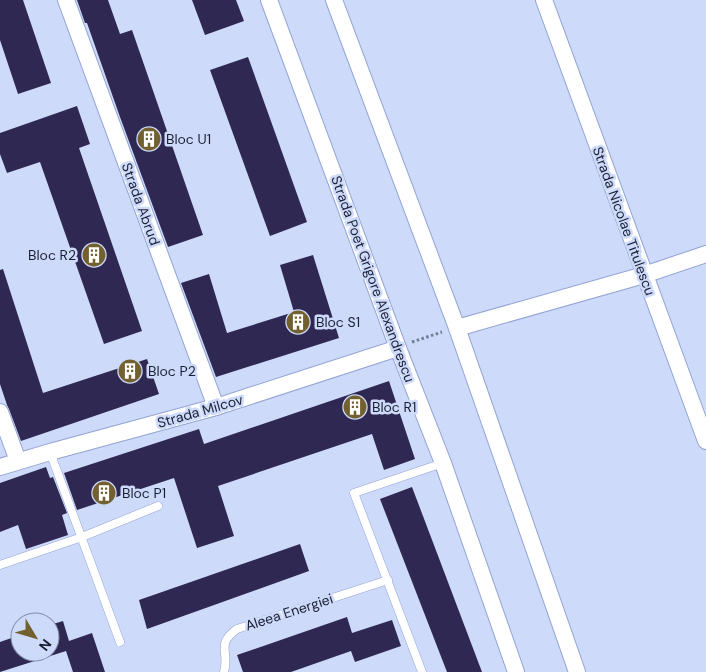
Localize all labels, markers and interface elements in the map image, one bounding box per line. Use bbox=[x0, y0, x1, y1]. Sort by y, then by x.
building icon: Bloc U1 bbox=[136, 126, 162, 152]
place label: Bloc U1 bbox=[166, 130, 211, 148]
street label: Strada Nicolae Titulescu bbox=[589, 144, 659, 298]
street label: Strada Abrud bbox=[118, 160, 164, 248]
street label: Strada Poet Grigore Alexandrescu bbox=[327, 173, 419, 385]
building icon: Bloc R2 bbox=[81, 242, 107, 268]
place label: Bloc R2 bbox=[28, 246, 76, 264]
building icon: Bloc S1 bbox=[285, 309, 311, 335]
place label: Bloc S1 bbox=[316, 313, 360, 331]
building icon: Bloc P2 bbox=[117, 358, 143, 384]
place label: Bloc P2 bbox=[148, 362, 196, 380]
street label: Strada Milcov bbox=[155, 390, 245, 432]
building icon: Bloc R1 bbox=[342, 394, 368, 420]
place label: Bloc R1 bbox=[372, 398, 416, 416]
building icon: Bloc P1 bbox=[91, 480, 117, 506]
place label: Bloc P1 bbox=[122, 484, 166, 502]
street label: Aleea Energiei bbox=[243, 589, 335, 635]
north arrow bbox=[10, 612, 60, 662]
text: N bbox=[35, 635, 55, 655]

